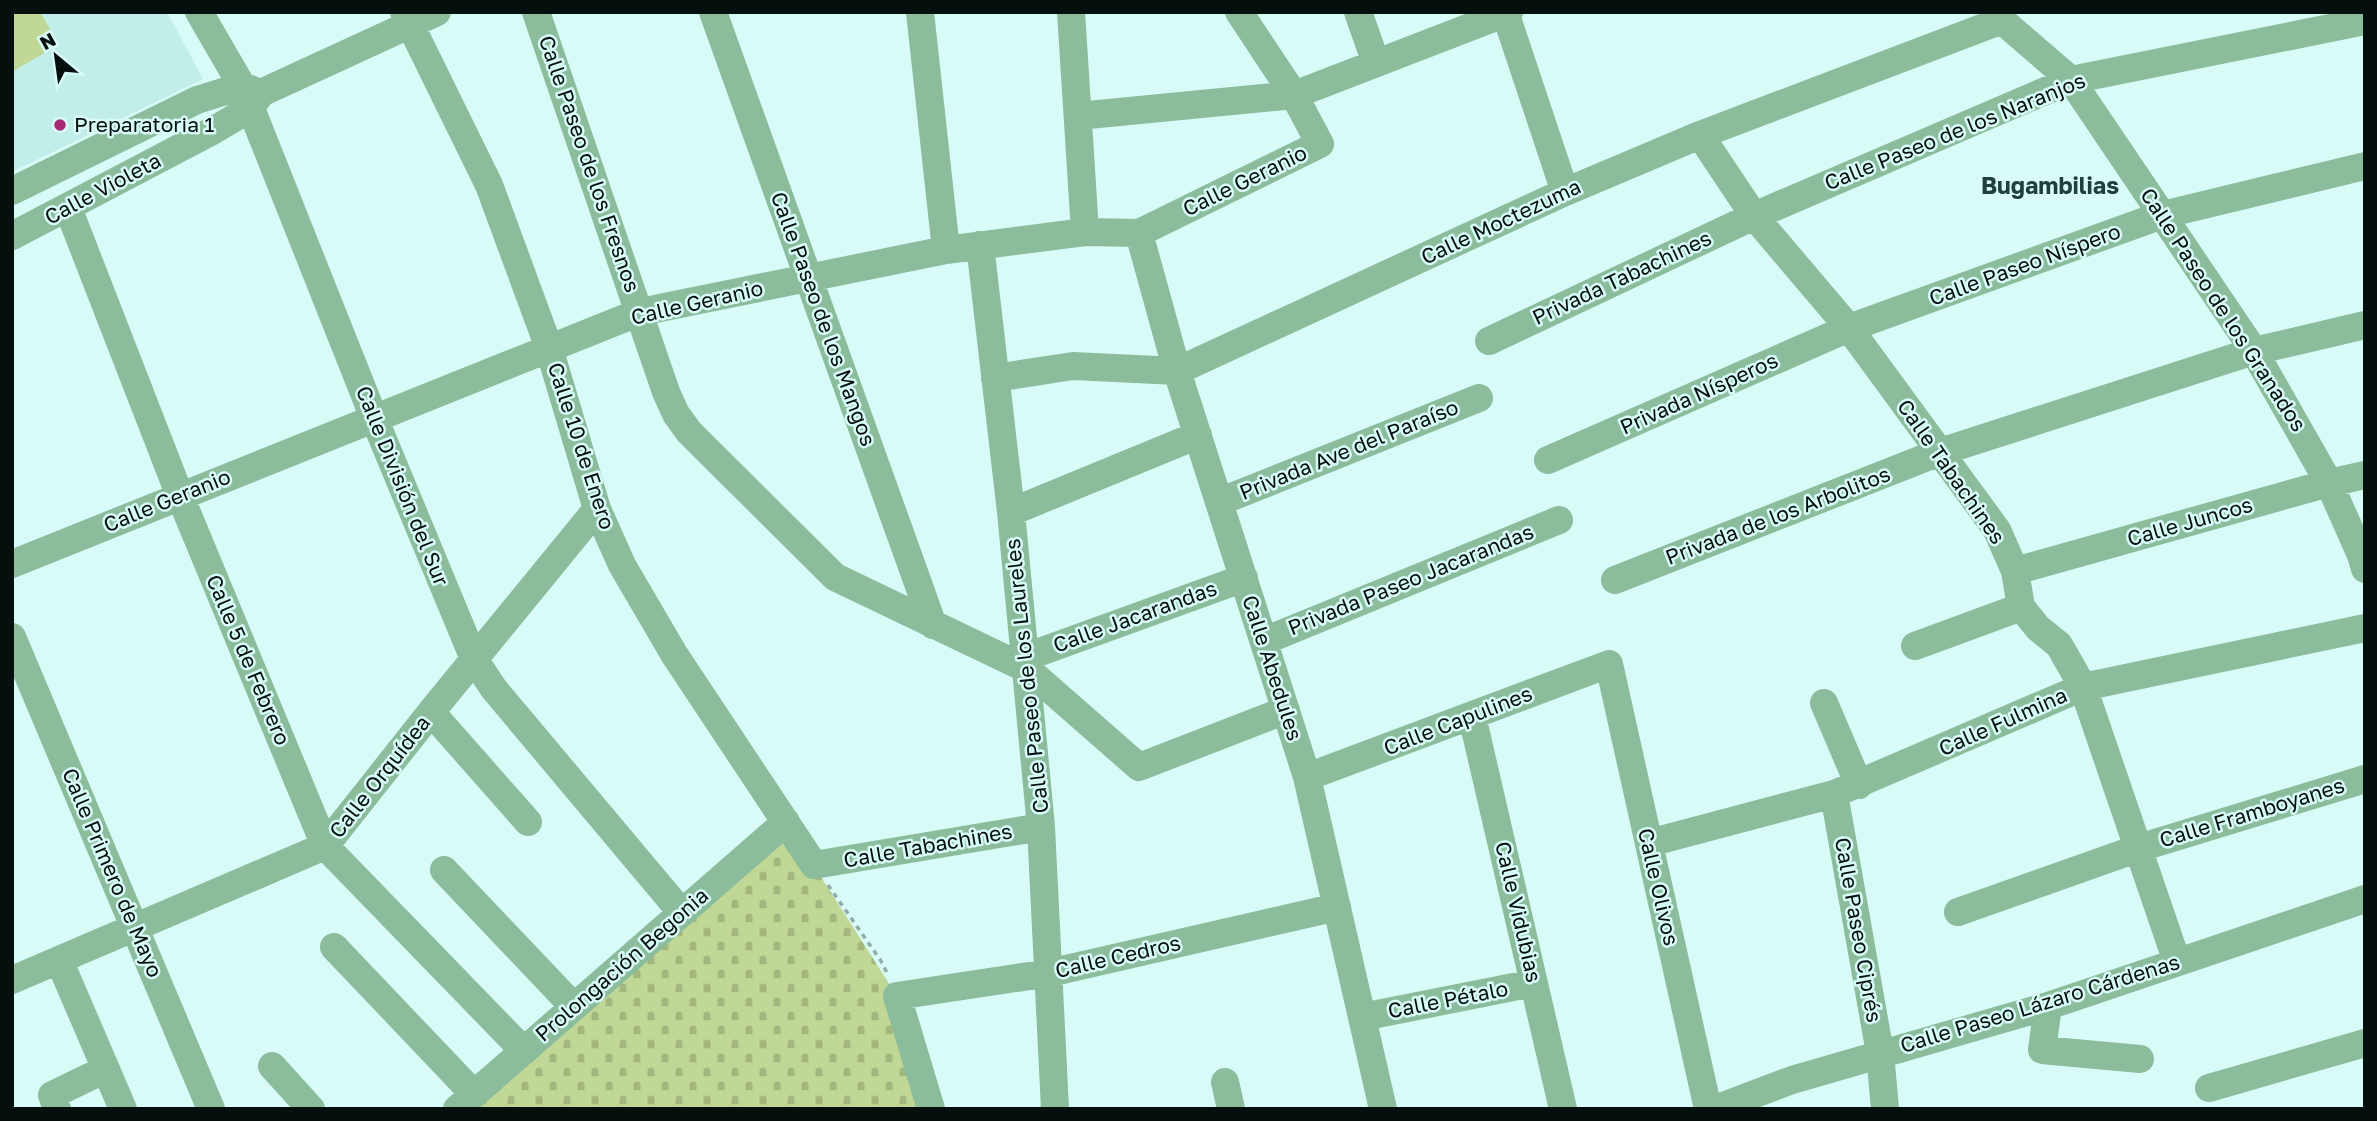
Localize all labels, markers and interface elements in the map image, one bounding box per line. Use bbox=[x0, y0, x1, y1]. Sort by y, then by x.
north arrow bbox=[21, 21, 91, 91]
text: N bbox=[36, 27, 59, 54]
street label: Calle Paseo de los Fresnos bbox=[534, 32, 646, 295]
street label: Calle Paseo de los Naranjos bbox=[1820, 67, 2089, 195]
place label: Preparatoria 1 bbox=[74, 111, 214, 137]
marker: Preparatoria 1 bbox=[52, 117, 68, 133]
street label: Calle Geranio bbox=[1178, 139, 1311, 221]
street label: Calle Violeta bbox=[40, 147, 165, 230]
district label: Bugambilias bbox=[1981, 171, 2119, 199]
street label: Calle Moctezuma bbox=[1417, 173, 1585, 270]
street label: Calle Paseo de los Granados bbox=[2135, 183, 2312, 436]
street label: Calle Paseo de los Mangos bbox=[766, 188, 882, 449]
street label: Calle Paseo Níspero bbox=[1925, 217, 2124, 311]
street label: Privada Tabachines bbox=[1528, 224, 1715, 330]
street label: Calle Geranio bbox=[628, 274, 765, 330]
street label: Privada Nísperos bbox=[1616, 347, 1782, 440]
street label: Calle 10 de Enero bbox=[543, 359, 621, 532]
street label: Calle División del Sur bbox=[351, 382, 455, 589]
street label: Privada Ave del Paraíso bbox=[1235, 393, 1462, 505]
street label: Calle Tabachines bbox=[1892, 394, 2011, 549]
street label: Privada de los Arbolitos bbox=[1662, 460, 1894, 570]
street label: Calle Geranio bbox=[99, 463, 234, 537]
street label: Calle Juncos bbox=[2124, 491, 2255, 551]
street label: Privada Paseo Jacarandas bbox=[1284, 518, 1537, 640]
street label: Calle Paseo de los Laureles bbox=[999, 538, 1053, 815]
street label: Calle 5 de Febrero bbox=[201, 570, 297, 749]
street label: Calle Jacarandas bbox=[1049, 574, 1220, 658]
street label: Calle Abedules bbox=[1237, 592, 1309, 744]
street label: Calle Capulines bbox=[1380, 680, 1536, 760]
street label: Calle Fulmina bbox=[1934, 681, 2071, 761]
street label: Calle Orquídea bbox=[323, 710, 435, 843]
street label: Calle Primero de Mayo bbox=[57, 764, 169, 981]
street label: Calle Framboyanes bbox=[2156, 772, 2347, 853]
street label: Calle Tabachines bbox=[841, 817, 1014, 873]
street label: Calle Olivos bbox=[1633, 826, 1685, 948]
street label: Calle Paseo Ciprés bbox=[1830, 835, 1888, 1024]
street label: Calle Vidubias bbox=[1490, 839, 1548, 985]
street label: Prolongación Begonia bbox=[529, 882, 713, 1047]
street label: Calle Cedros bbox=[1053, 929, 1183, 983]
street label: Calle Paseo Lázaro Cárdenas bbox=[1897, 948, 2183, 1058]
street label: Calle Pétalo bbox=[1385, 975, 1510, 1023]

